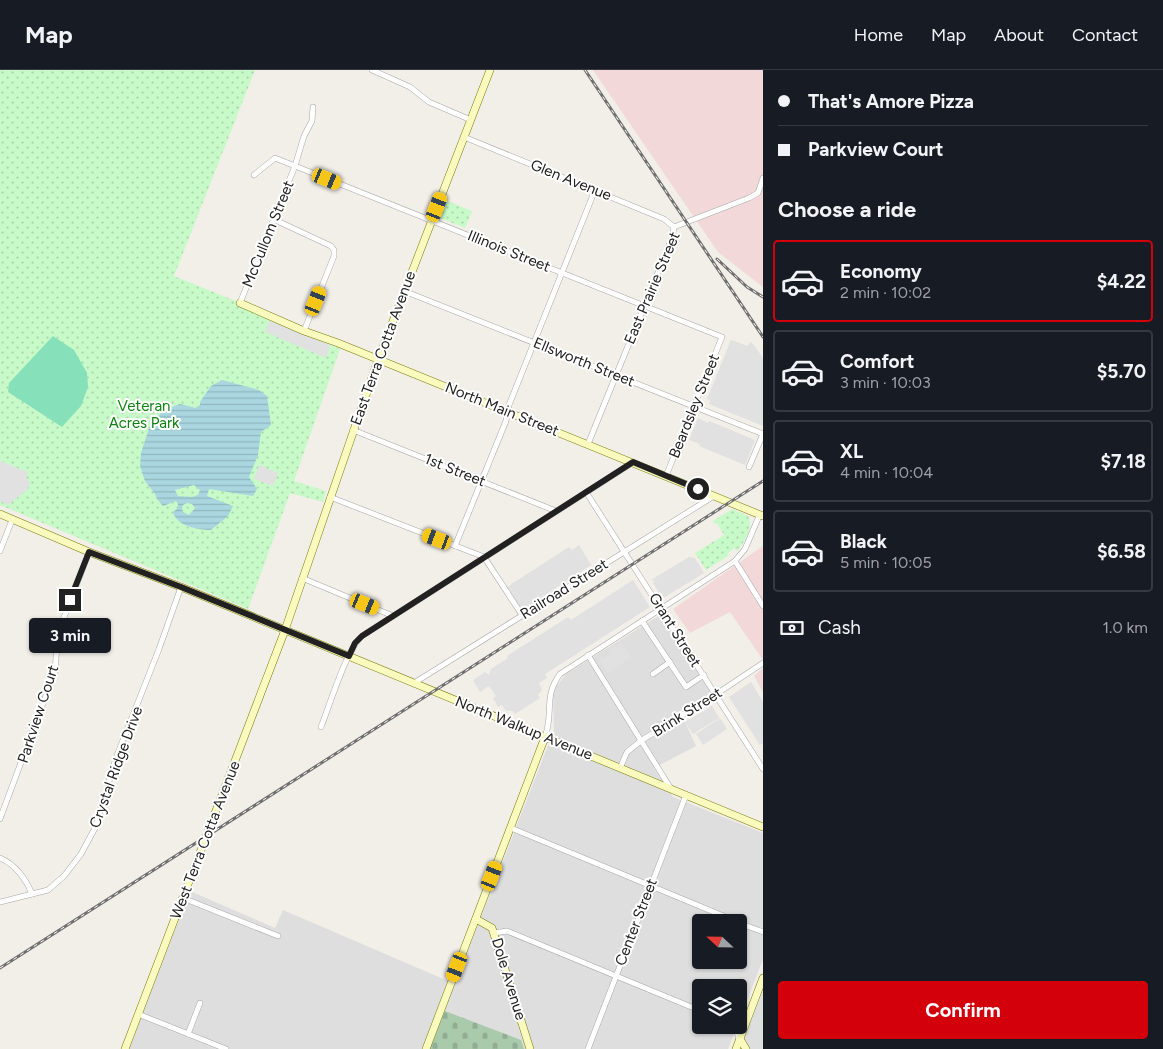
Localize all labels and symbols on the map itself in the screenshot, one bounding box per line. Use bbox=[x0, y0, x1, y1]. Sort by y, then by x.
street label: Glen Avenue bbox=[528, 156, 614, 204]
car bbox=[310, 166, 343, 192]
street label: McCullom Street bbox=[238, 178, 298, 290]
car bbox=[424, 190, 449, 224]
street label: Illinois Street bbox=[465, 226, 553, 276]
street label: East Prairie Street bbox=[620, 229, 684, 347]
street label: East Terra Cotta Avenue bbox=[347, 268, 419, 428]
car bbox=[303, 284, 328, 318]
street label: Ellsworth Street bbox=[531, 334, 638, 391]
street label: Beardsley Street bbox=[665, 351, 723, 461]
street label: North Main Street bbox=[443, 378, 562, 440]
park label: Veteran Acres Park bbox=[109, 397, 180, 432]
street label: 1st Street bbox=[422, 450, 489, 491]
route start bbox=[687, 478, 709, 500]
car bbox=[420, 527, 453, 551]
street label: Railroad Street bbox=[517, 555, 611, 623]
route end bbox=[59, 589, 81, 611]
street label: Grant Street bbox=[645, 590, 705, 671]
car bbox=[348, 591, 381, 617]
callout: 3 min bbox=[29, 618, 111, 652]
street label: Parkview Court bbox=[14, 662, 62, 765]
street label: Brink Street bbox=[649, 683, 726, 741]
street label: North Walkup Avenue bbox=[453, 692, 595, 764]
street label: Crystal Ridge Drive bbox=[86, 704, 146, 830]
street label: West Terra Cotta Avenue bbox=[166, 758, 244, 922]
car bbox=[479, 859, 504, 893]
street label: Center Street bbox=[611, 876, 661, 968]
north arrow bbox=[692, 914, 748, 969]
street label: Dole Avenue bbox=[488, 936, 530, 1022]
car bbox=[444, 950, 469, 984]

